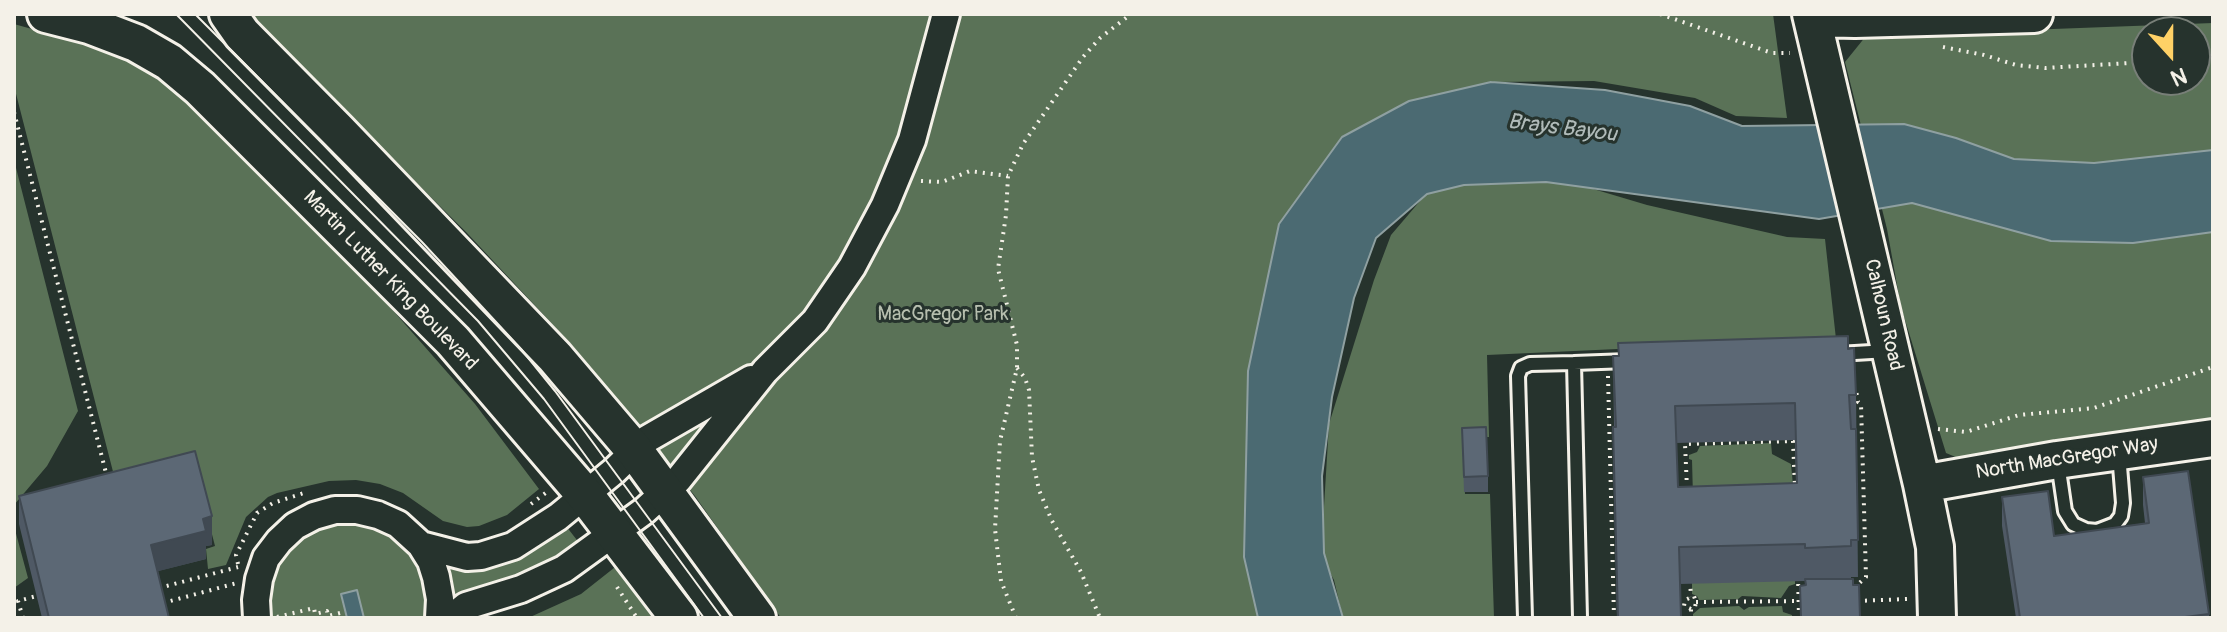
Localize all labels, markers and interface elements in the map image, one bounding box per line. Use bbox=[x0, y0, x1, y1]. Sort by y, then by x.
north arrow bbox=[2131, 16, 2211, 96]
text: N bbox=[2167, 61, 2191, 92]
water label: Brays Bayou bbox=[1506, 109, 1618, 149]
street label: Martin Luther King Boulevard bbox=[298, 186, 482, 376]
street label: Calhoun Road bbox=[1859, 257, 1907, 373]
park label: MacGregor Park bbox=[877, 303, 1009, 327]
street label: North MacGregor Way bbox=[1974, 433, 2160, 485]

